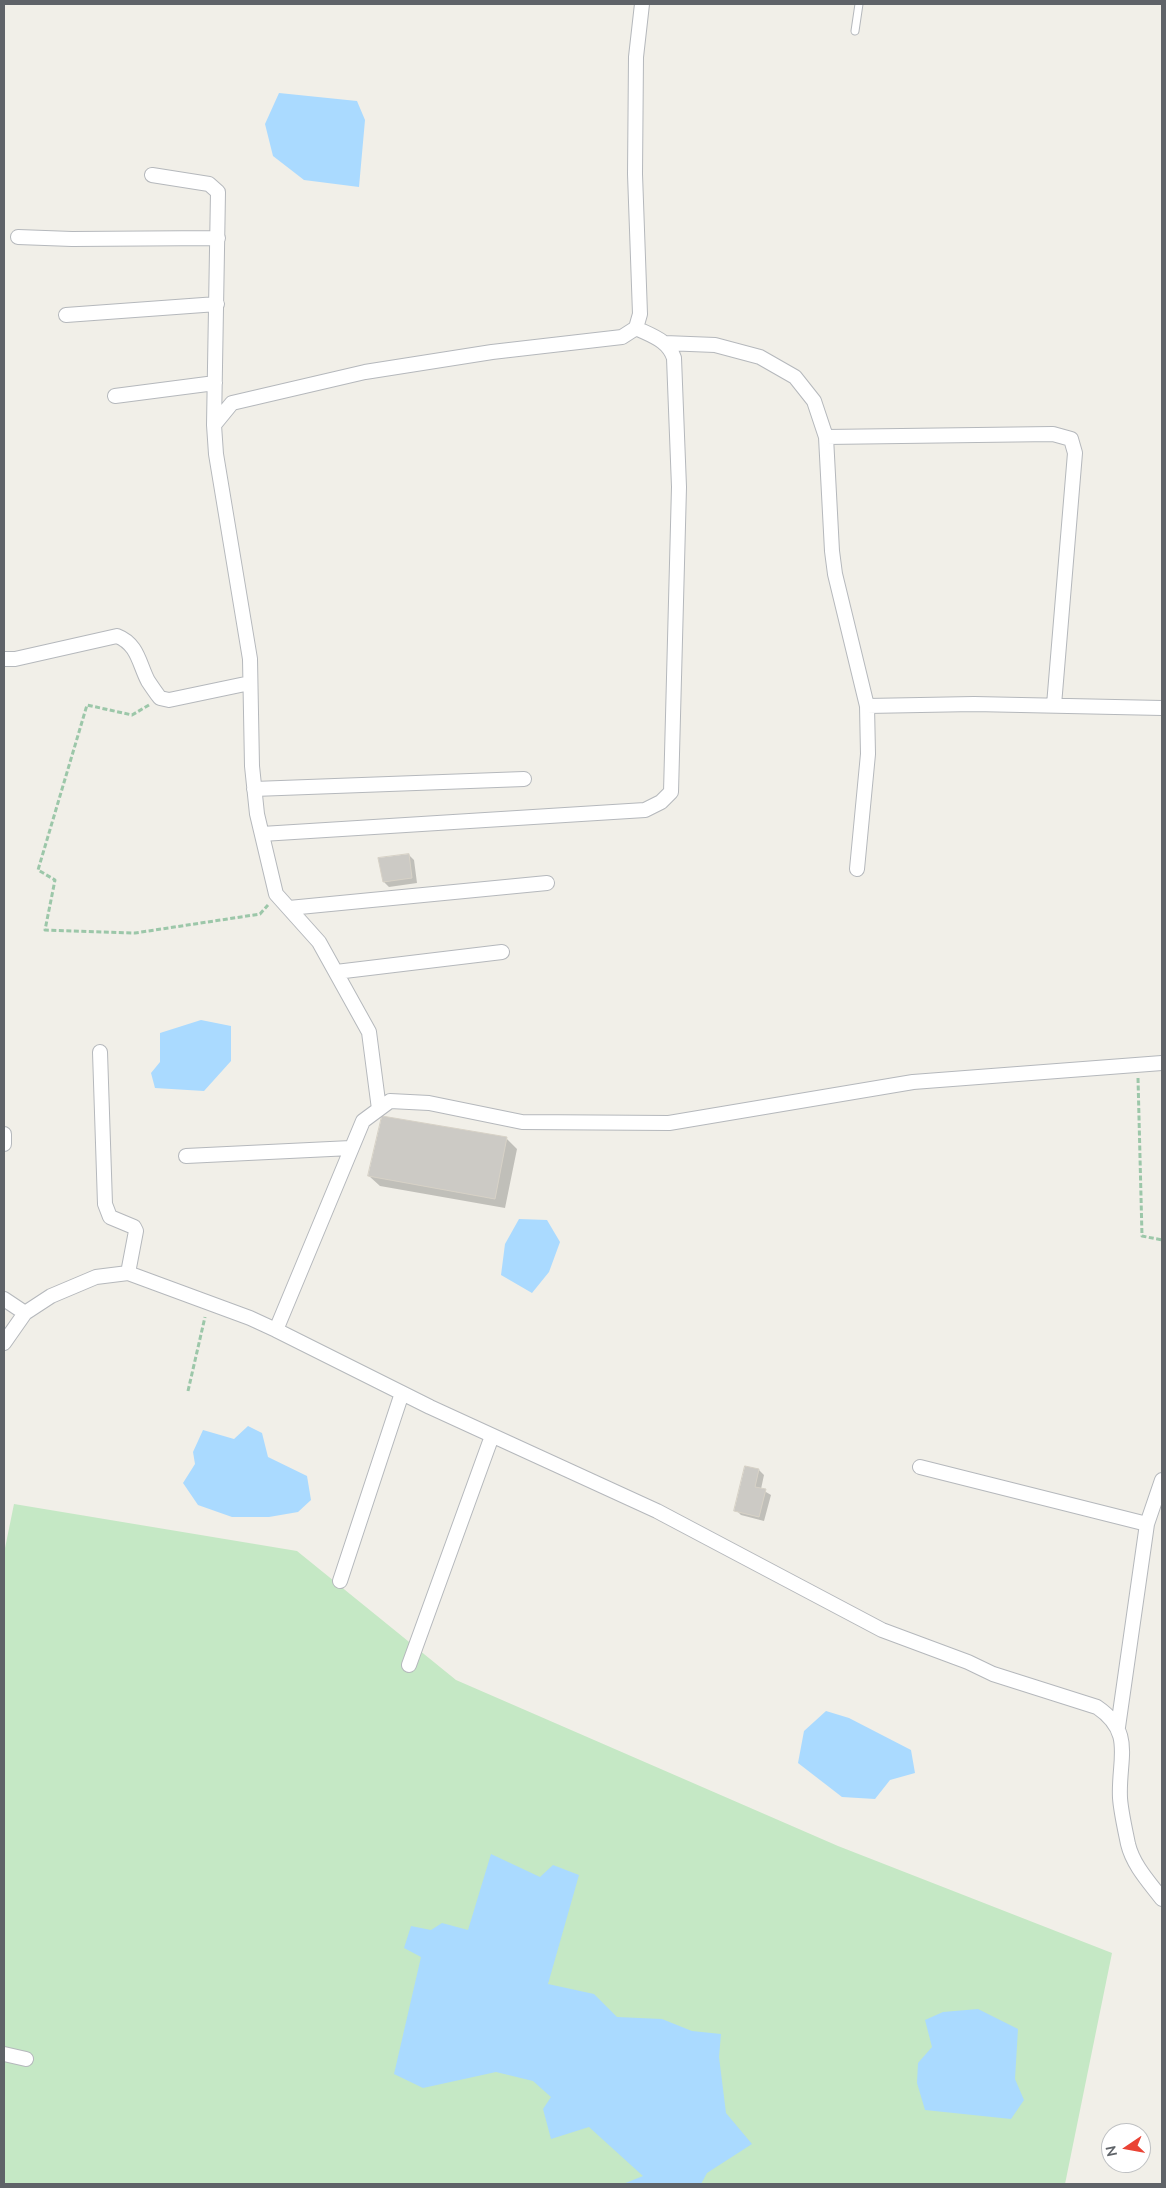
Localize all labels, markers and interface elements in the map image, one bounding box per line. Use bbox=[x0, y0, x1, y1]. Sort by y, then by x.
north arrow bbox=[1101, 2123, 1151, 2173]
text: N bbox=[1101, 2144, 1122, 2158]

